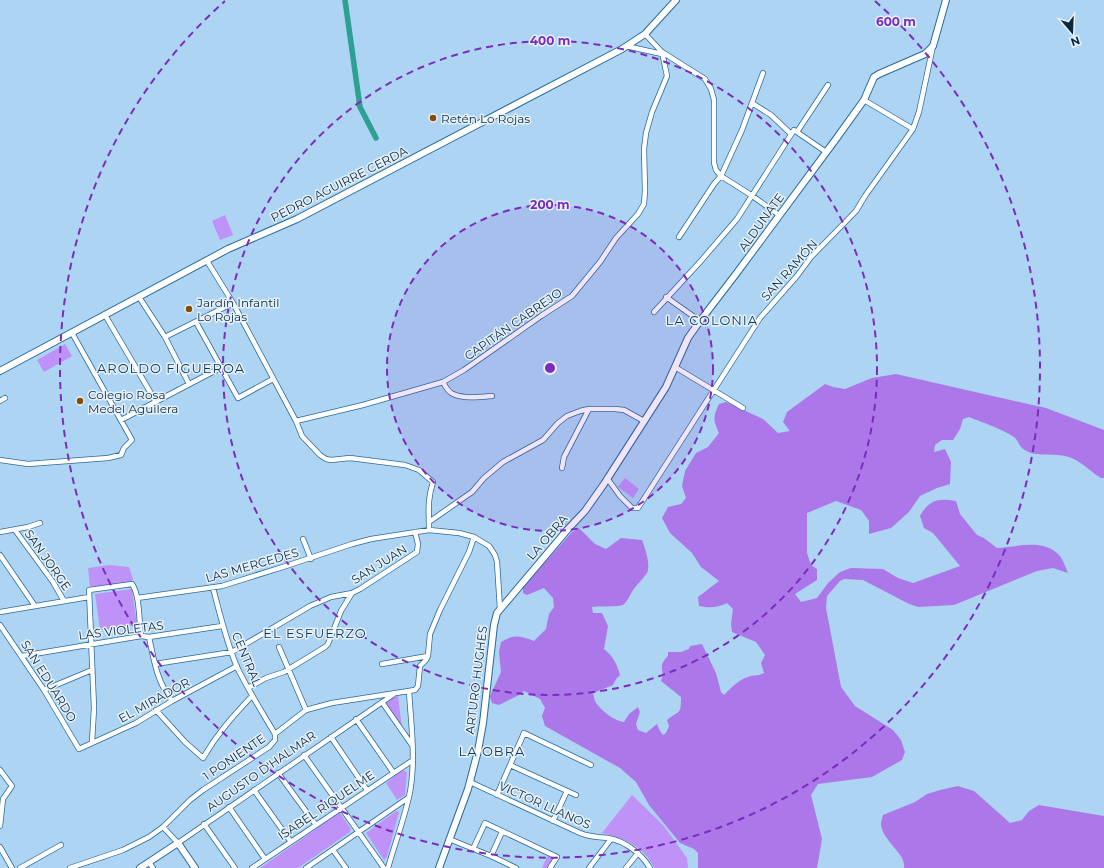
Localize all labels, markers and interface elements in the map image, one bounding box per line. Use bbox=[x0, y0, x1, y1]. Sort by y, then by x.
north arrow bbox=[1052, 12, 1092, 52]
text: 600 m bbox=[876, 14, 916, 29]
text: 400 m bbox=[530, 33, 570, 48]
text: N bbox=[1069, 33, 1082, 50]
place label: Retén Lo Rojas bbox=[441, 111, 530, 126]
marker: Retén Lo Rojas bbox=[428, 113, 438, 123]
street label: PEDRO AGUIRRE CERDA bbox=[268, 143, 410, 225]
street label: ALDUNATE bbox=[735, 190, 787, 254]
text: 200 m bbox=[530, 197, 570, 212]
street label: SAN RAMÓN bbox=[758, 236, 820, 304]
street label: CAPITÁN CABREJO bbox=[461, 285, 565, 363]
place label: Jardín Infantil Lo Rojas bbox=[196, 295, 280, 324]
marker: Jardín Infantil Lo Rojas bbox=[184, 304, 194, 314]
district label: LA COLONIA bbox=[666, 312, 758, 328]
district label: AROLDO FIGUEROA bbox=[97, 360, 245, 376]
centre of rings bbox=[543, 361, 557, 375]
place label: Colegio Rosa Medel Aguilera bbox=[88, 387, 178, 416]
marker: Colegio Rosa Medel Aguilera bbox=[75, 396, 85, 406]
street label: LA OBRA bbox=[523, 511, 571, 563]
street label: SAN JORGE bbox=[22, 527, 74, 593]
street label: SAN JUAN bbox=[348, 541, 410, 587]
street label: LAS MERCEDES bbox=[204, 545, 300, 585]
street label: LAS VIOLETAS bbox=[78, 617, 164, 643]
district label: EL ESFUERZO bbox=[263, 625, 367, 641]
street label: ARTURO HUGHES bbox=[462, 625, 490, 735]
street label: CENTRAL bbox=[229, 630, 265, 688]
street label: SAN EDUARDO bbox=[18, 637, 80, 725]
street label: EL MIRADOR bbox=[116, 674, 193, 726]
street label: AUGUSTO D'HALMAR bbox=[203, 727, 319, 814]
street label: 1 PONIENTE bbox=[200, 731, 268, 783]
district label: LA OBRA bbox=[459, 743, 525, 759]
street label: ISABEL RIQUELME bbox=[275, 767, 377, 843]
street label: VICTOR LLANOS bbox=[497, 778, 593, 832]

